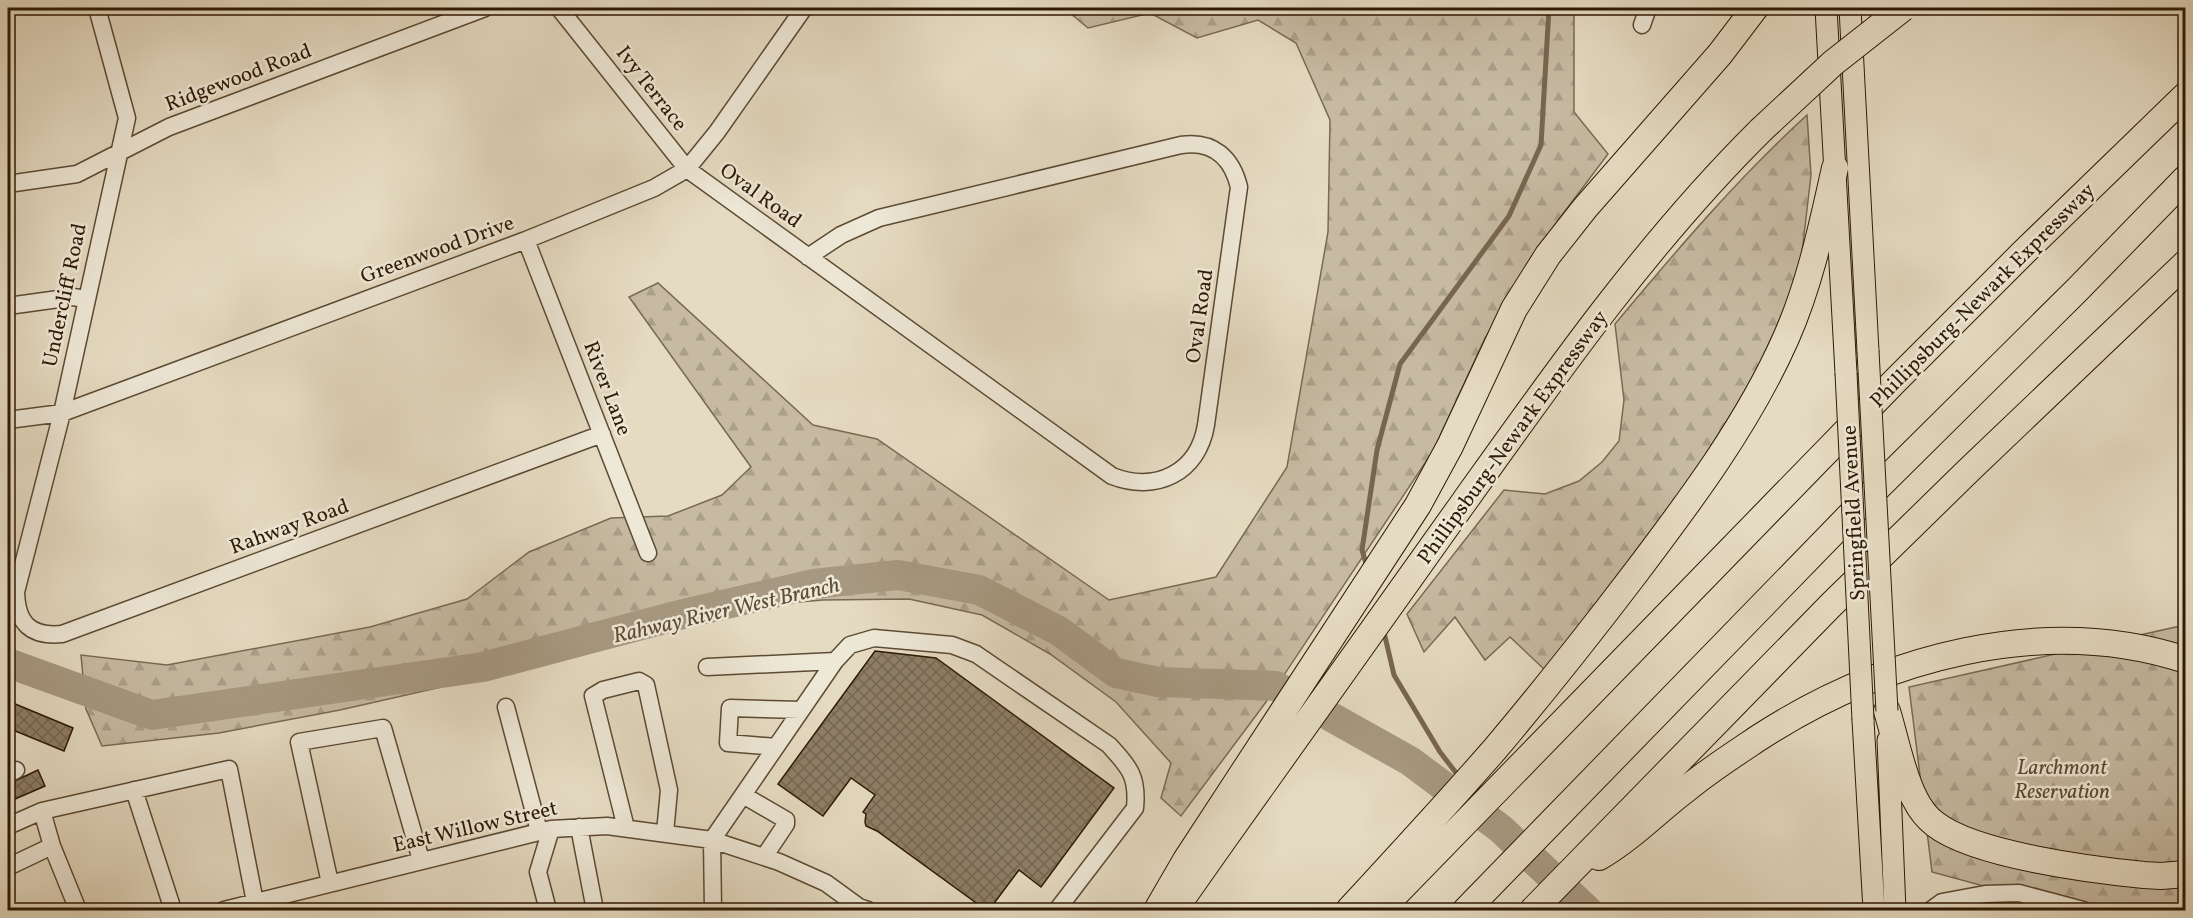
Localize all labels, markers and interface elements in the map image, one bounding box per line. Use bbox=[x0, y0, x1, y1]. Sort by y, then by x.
street label: Ridgewood Road bbox=[161, 37, 316, 120]
street label: Ivy Terrace bbox=[608, 40, 693, 138]
street label: Oval Road bbox=[713, 157, 807, 236]
street label: Phillipsburg-Newark Expressway bbox=[1864, 177, 2103, 415]
street label: Greenwood Drive bbox=[357, 209, 518, 292]
street label: Undercliff Road bbox=[36, 221, 95, 370]
street label: Oval Road bbox=[1180, 267, 1221, 365]
street label: Phillipsburg-Newark Expressway bbox=[1411, 304, 1616, 571]
street label: River Lane bbox=[575, 337, 638, 440]
street label: Springfield Avenue bbox=[1835, 424, 1874, 602]
street label: Rahway Road bbox=[226, 492, 353, 562]
water label: Rahway River West Branch bbox=[610, 570, 843, 653]
park label: Larchmont Reservation bbox=[2014, 754, 2110, 807]
street label: East Willow Street bbox=[390, 794, 561, 861]

